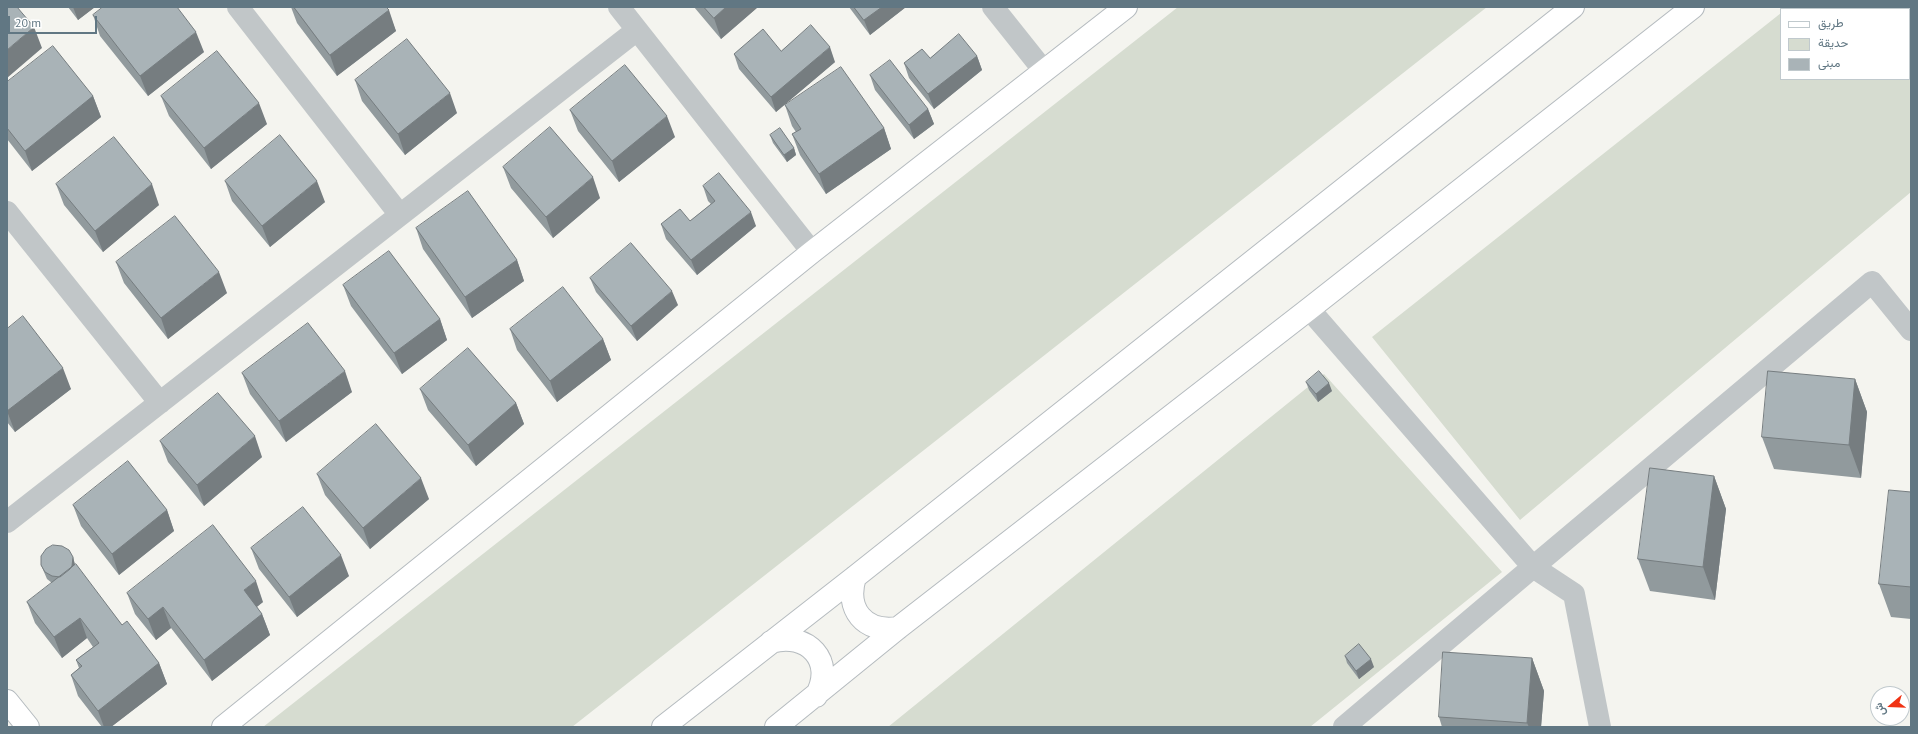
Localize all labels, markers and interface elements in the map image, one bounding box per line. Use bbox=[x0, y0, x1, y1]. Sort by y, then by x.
scale bar bbox=[10, 8, 99, 34]
legend bbox=[1780, 8, 1910, 80]
text: 20 m bbox=[15, 15, 41, 30]
text: طريق bbox=[1818, 15, 1843, 30]
text: حديقة bbox=[1818, 35, 1848, 50]
text: مبنى bbox=[1818, 55, 1840, 70]
north arrow bbox=[1870, 686, 1910, 726]
text: ش bbox=[1871, 701, 1888, 718]

